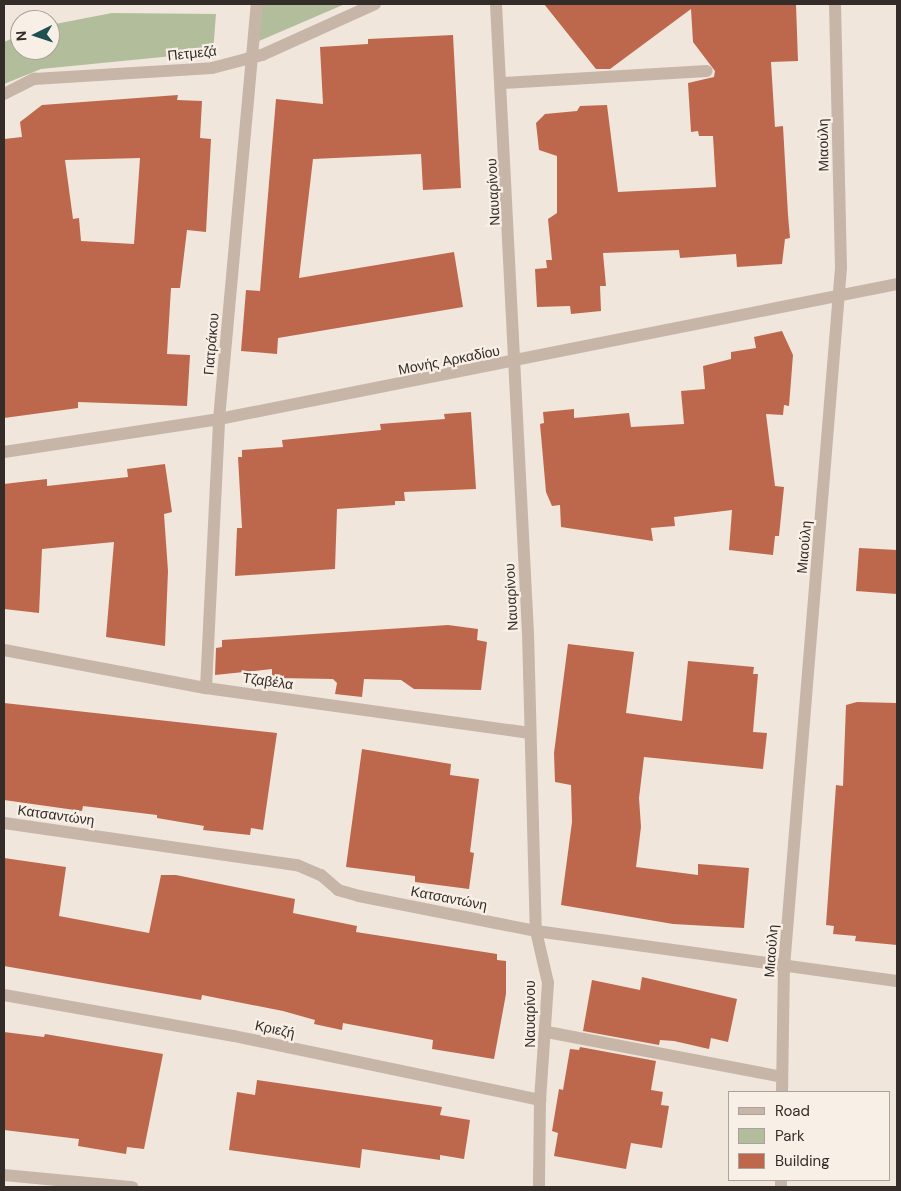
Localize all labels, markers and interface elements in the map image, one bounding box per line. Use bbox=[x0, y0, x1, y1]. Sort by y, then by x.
north arrow bbox=[10, 10, 60, 60]
text: N bbox=[12, 30, 30, 42]
street label: Πετμεζά bbox=[166, 42, 218, 64]
street label: Μιαούλη bbox=[814, 118, 832, 172]
street label: Ναυαρίνου bbox=[483, 158, 503, 226]
street label: Γιατράκου bbox=[200, 312, 222, 376]
street label: Μονής Αρκαδίου bbox=[397, 342, 501, 378]
street label: Μιαούλη bbox=[793, 520, 815, 574]
street label: Ναυαρίνου bbox=[501, 563, 521, 631]
street label: Τζαβέλα bbox=[242, 669, 294, 693]
street label: Κατσαντώνη bbox=[17, 801, 95, 829]
street label: Κατσαντώνη bbox=[409, 882, 489, 914]
street label: Μιαούλη bbox=[761, 924, 781, 978]
street label: Ναυαρίνου bbox=[522, 980, 538, 1048]
street label: Κριεζή bbox=[254, 1017, 296, 1041]
legend bbox=[728, 1091, 891, 1181]
text: Road bbox=[775, 1101, 810, 1121]
text: Park bbox=[775, 1126, 805, 1146]
text: Building bbox=[775, 1151, 830, 1171]

